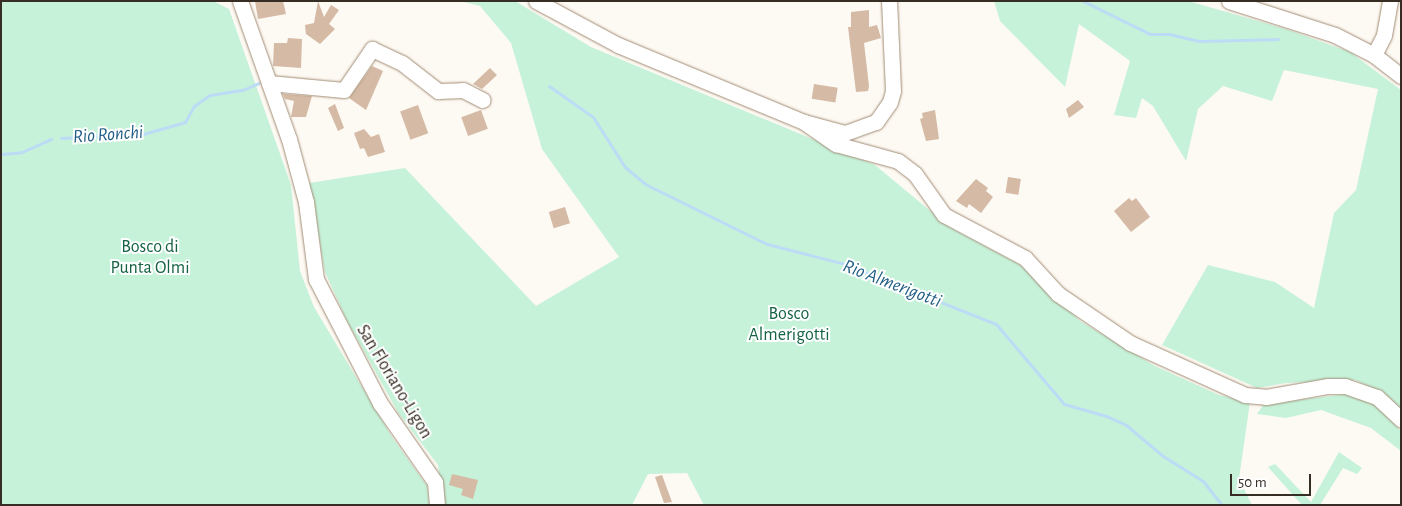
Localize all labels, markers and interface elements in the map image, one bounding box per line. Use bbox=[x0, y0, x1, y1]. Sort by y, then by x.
water label: Rio Ronchi bbox=[72, 121, 144, 149]
park label: Bosco di Punta Olmi bbox=[110, 237, 190, 280]
water label: Rio Almerigotti bbox=[840, 255, 944, 313]
park label: Bosco Almerigotti bbox=[748, 304, 830, 346]
street label: San Floriano-Ligon bbox=[351, 321, 437, 443]
scale bar bbox=[1232, 464, 1313, 496]
text: 50 m bbox=[1238, 475, 1267, 490]

